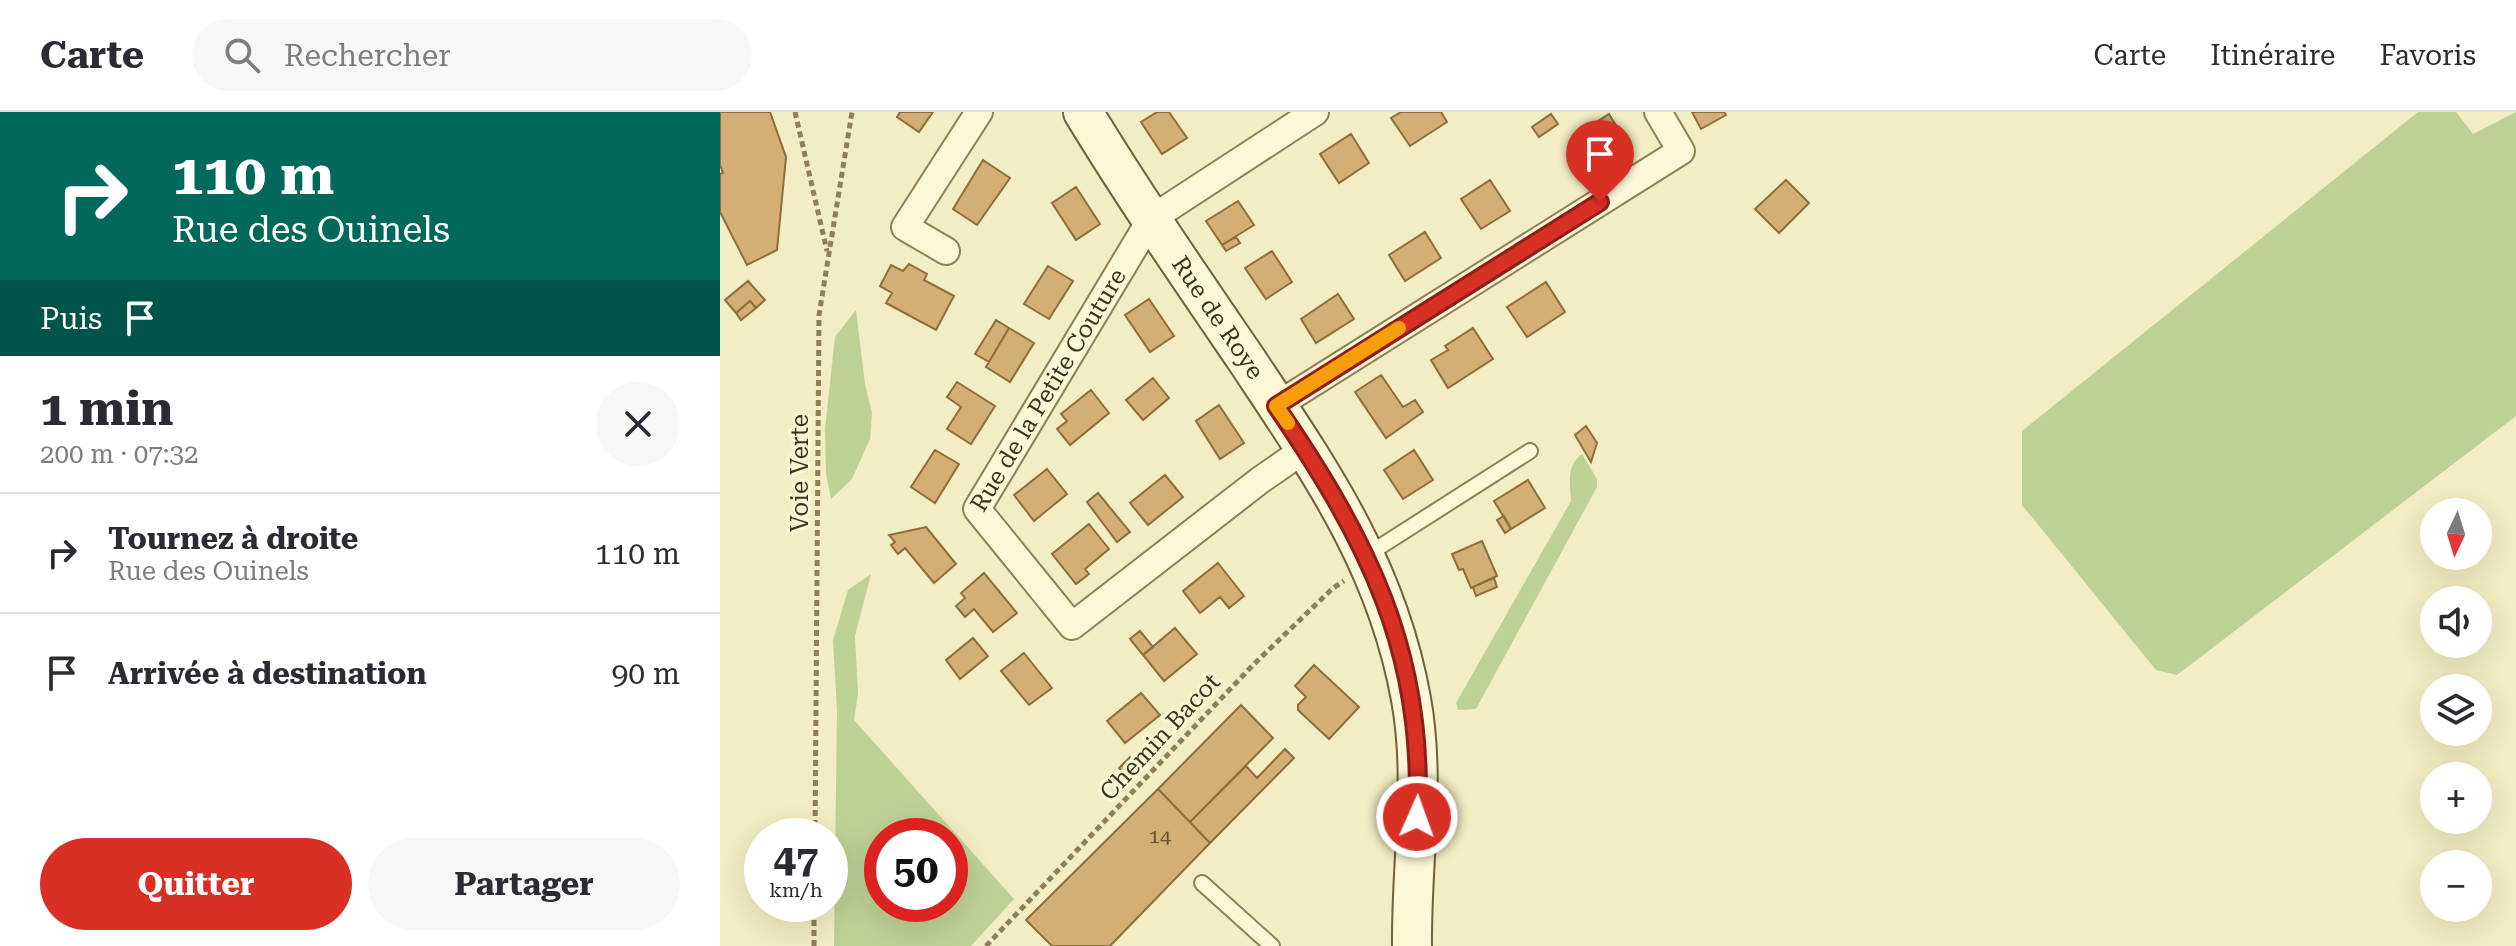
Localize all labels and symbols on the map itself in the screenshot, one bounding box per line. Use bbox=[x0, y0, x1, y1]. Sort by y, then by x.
pin bbox=[1566, 120, 1634, 202]
street label: Rue de Roye bbox=[1166, 251, 1270, 385]
street label: Rue de la Petite Couture bbox=[965, 264, 1132, 517]
street label: Voie Verte bbox=[786, 414, 814, 532]
north arrow bbox=[2420, 498, 2492, 570]
street label: Chemin Bacot bbox=[1094, 668, 1226, 806]
position arrow bbox=[1375, 775, 1459, 859]
speed limit sign: 50 bbox=[864, 818, 968, 922]
house number: 14 bbox=[1149, 824, 1172, 848]

